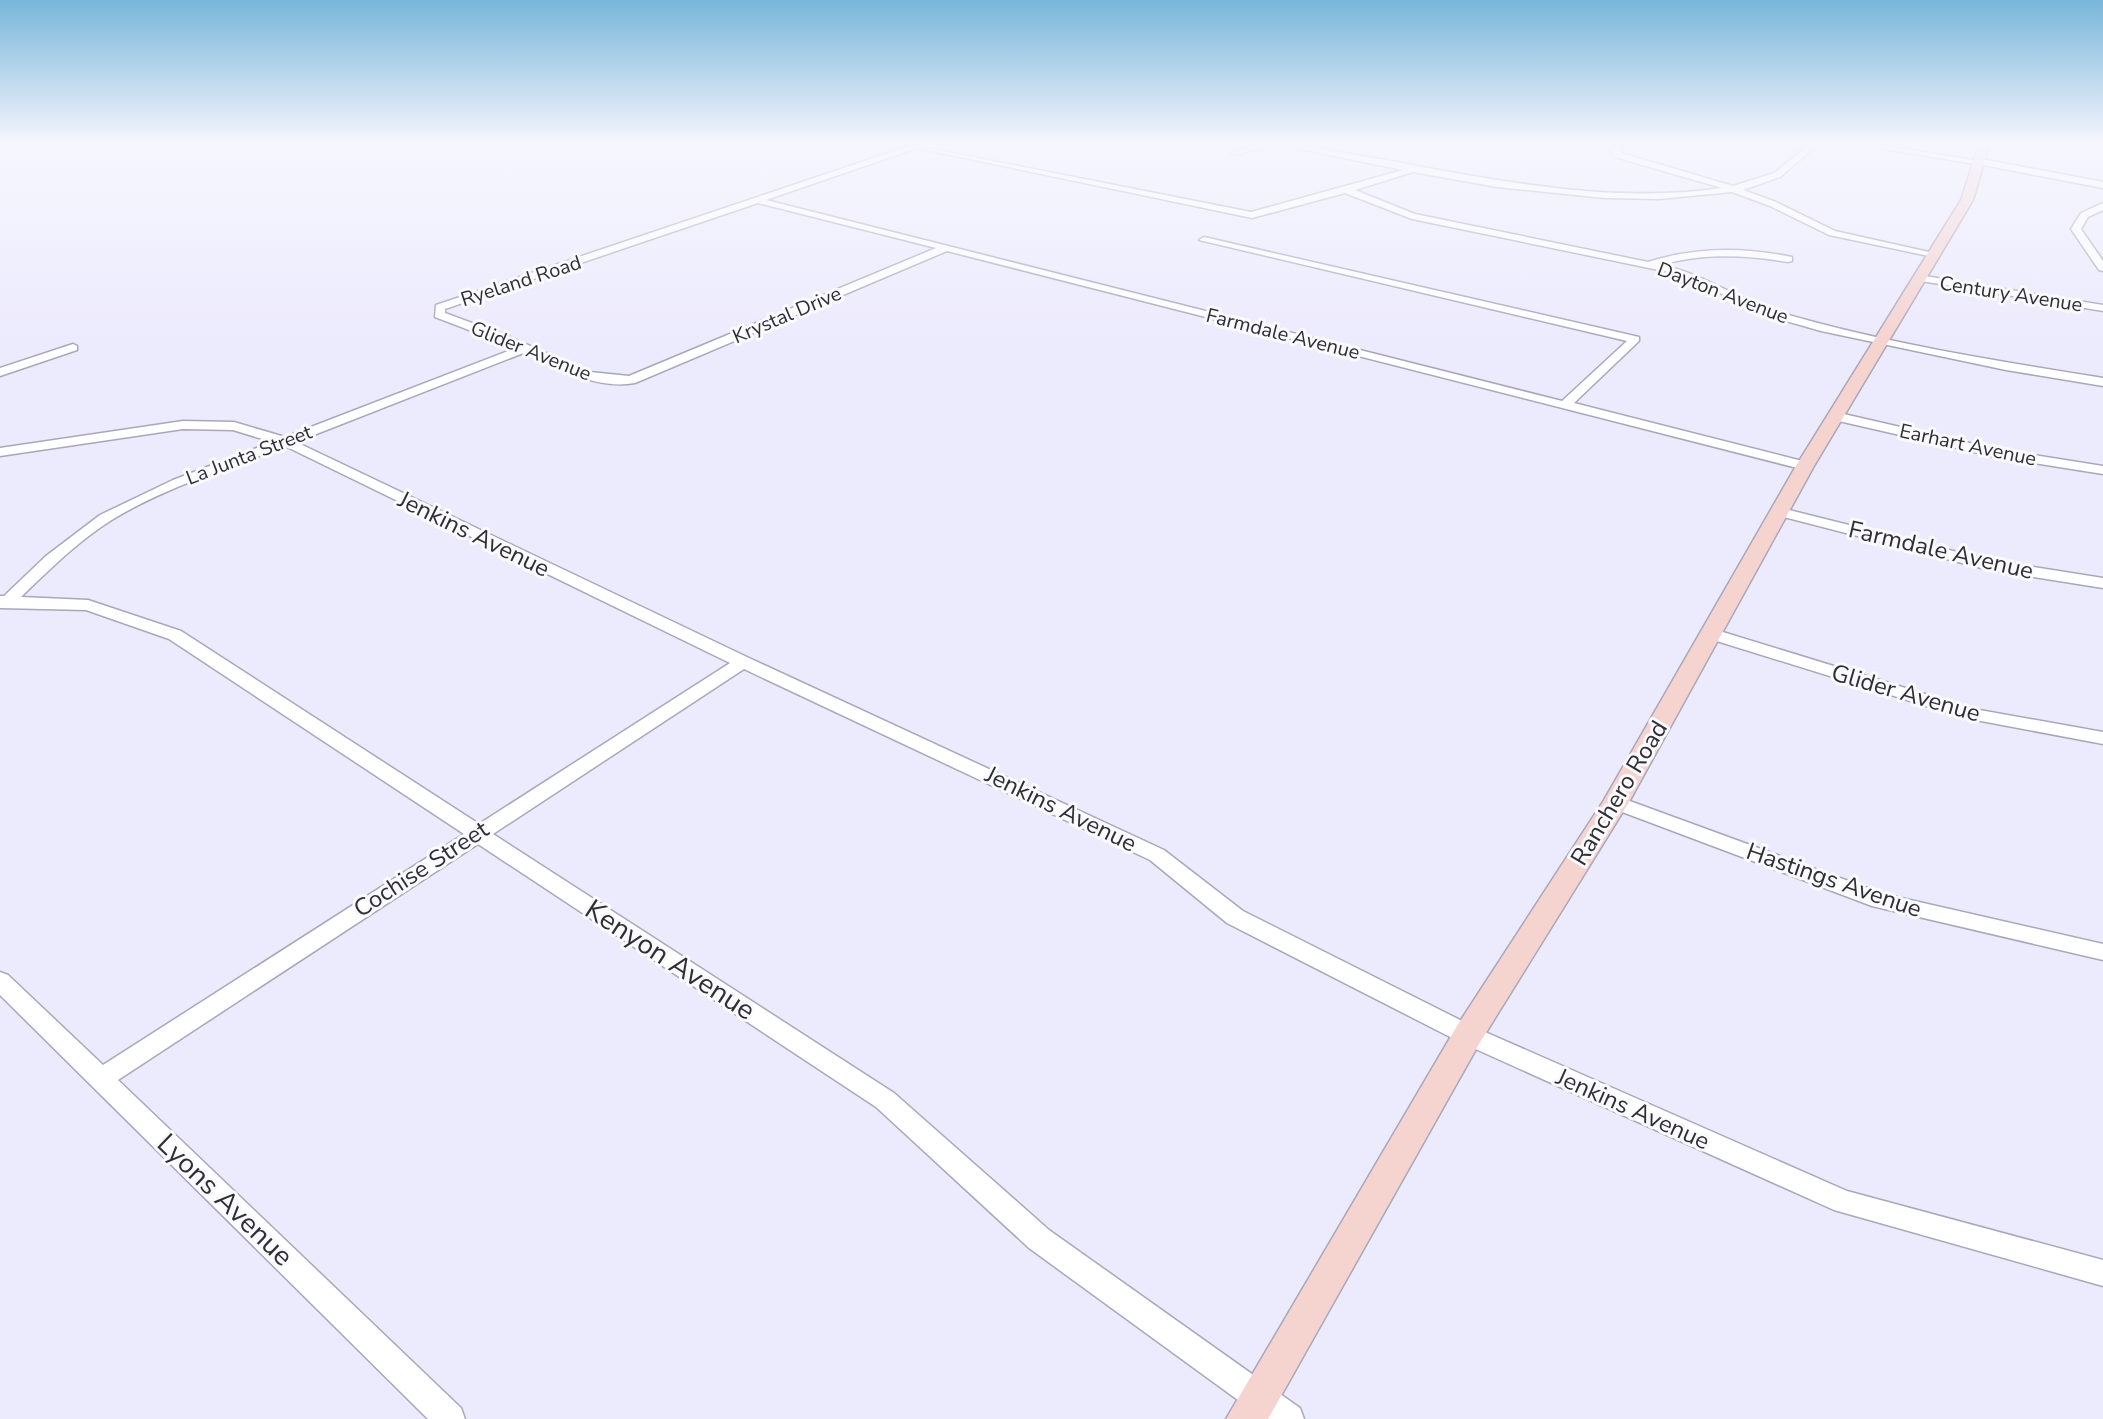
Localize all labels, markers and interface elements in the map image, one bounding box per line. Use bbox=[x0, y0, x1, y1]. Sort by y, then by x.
street label: Ryeland Road bbox=[457, 249, 585, 313]
street label: Dayton Avenue bbox=[1654, 256, 1792, 330]
street label: Century Avenue bbox=[1938, 269, 2084, 319]
street label: Krystal Drive bbox=[728, 280, 846, 350]
street label: Farmdale Avenue bbox=[1203, 302, 1363, 366]
street label: Glider Avenue bbox=[467, 315, 595, 387]
street label: Earhart Avenue bbox=[1897, 417, 2039, 473]
street label: La Junta Street bbox=[182, 418, 317, 491]
street label: Jenkins Avenue bbox=[392, 483, 555, 584]
street label: Farmdale Avenue bbox=[1845, 513, 2037, 587]
street label: Glider Avenue bbox=[1828, 656, 1984, 730]
street label: Ranchero Road bbox=[1563, 715, 1675, 871]
street label: Jenkins Avenue bbox=[979, 758, 1142, 859]
street label: Cochise Street bbox=[347, 813, 495, 925]
street label: Hastings Avenue bbox=[1742, 835, 1926, 925]
street label: Kenyon Avenue bbox=[577, 891, 763, 1029]
street label: Jenkins Avenue bbox=[1550, 1060, 1715, 1157]
street label: Lyons Avenue bbox=[149, 1125, 301, 1275]

